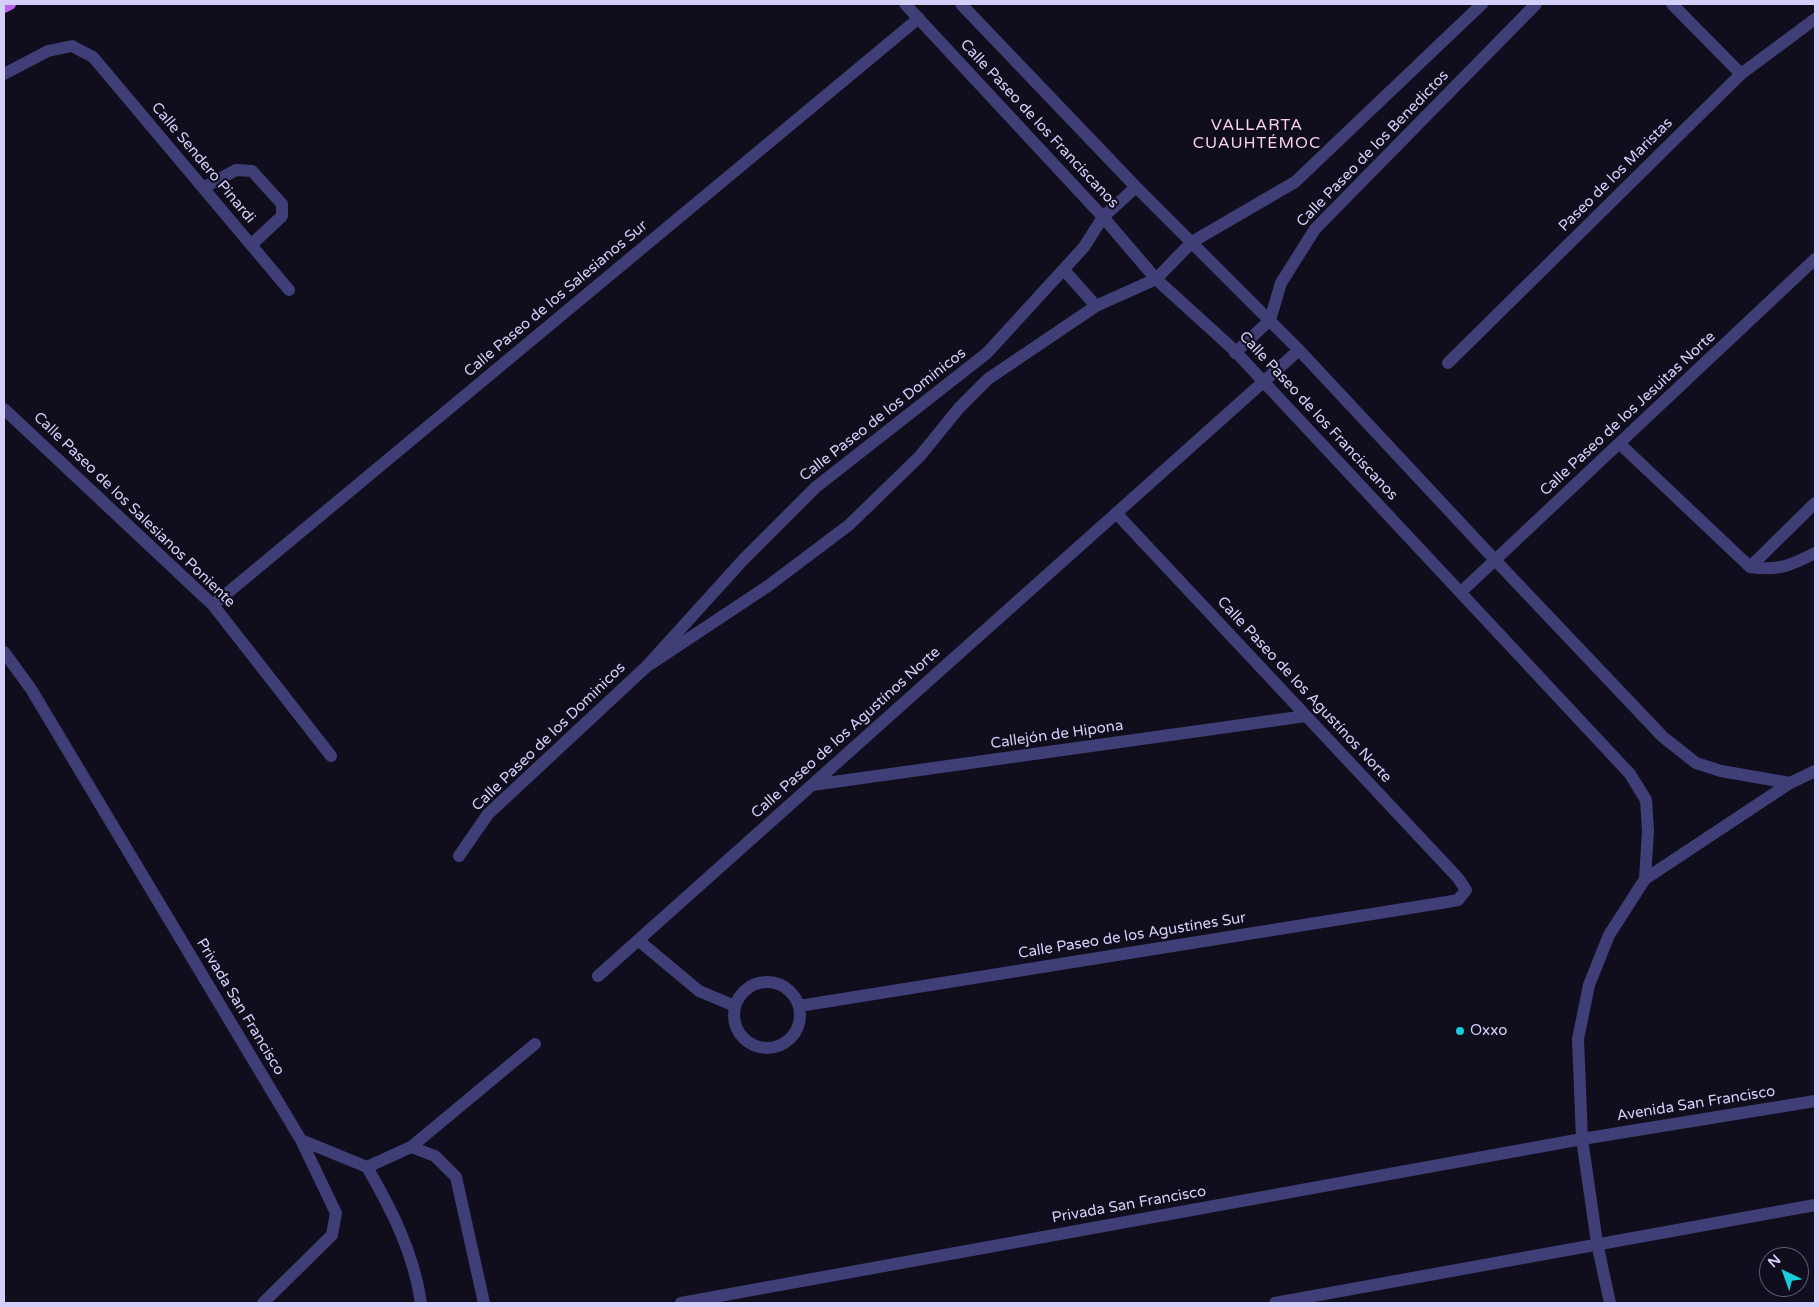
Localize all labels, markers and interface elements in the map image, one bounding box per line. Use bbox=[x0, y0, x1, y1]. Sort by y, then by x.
street label: Calle Paseo de los Franciscanos bbox=[956, 36, 1122, 212]
street label: Calle Paseo de los Benedictos bbox=[1293, 67, 1453, 231]
street label: Calle Sendero Pinardi bbox=[147, 99, 259, 227]
street label: Paseo de los Maristas bbox=[1555, 114, 1677, 236]
district label: VALLARTA CUAUHTÉMOC bbox=[1192, 116, 1322, 154]
street label: Calle Paseo de los Salesianos Sur bbox=[461, 217, 651, 381]
street label: Calle Paseo de los Franciscanos bbox=[1235, 328, 1401, 504]
street label: Calle Paseo de los Jesuitas Norte bbox=[1537, 328, 1719, 500]
street label: Calle Paseo de los Dominicos bbox=[796, 344, 970, 486]
street label: Calle Paseo de los Salesianos Poniente bbox=[29, 409, 239, 611]
street label: Calle Paseo de los Agustínos Norte bbox=[1213, 593, 1395, 787]
street label: Calle Paseo de los Agustínos Norte bbox=[748, 643, 944, 823]
street label: Calle Paseo de los Dominicos bbox=[469, 659, 629, 815]
street label: Callejón de Hipona bbox=[990, 717, 1124, 753]
street label: Calle Paseo de los Agustínes Sur bbox=[1017, 909, 1247, 963]
street label: Privada San Francisco bbox=[192, 935, 288, 1079]
place label: Oxxo bbox=[1470, 1022, 1507, 1040]
marker: Oxxo bbox=[1454, 1025, 1466, 1037]
street label: Avenida San Francisco bbox=[1615, 1083, 1777, 1125]
street label: Privada San Francisco bbox=[1051, 1183, 1207, 1227]
north arrow bbox=[1759, 1247, 1809, 1297]
text: N bbox=[1764, 1251, 1784, 1271]

